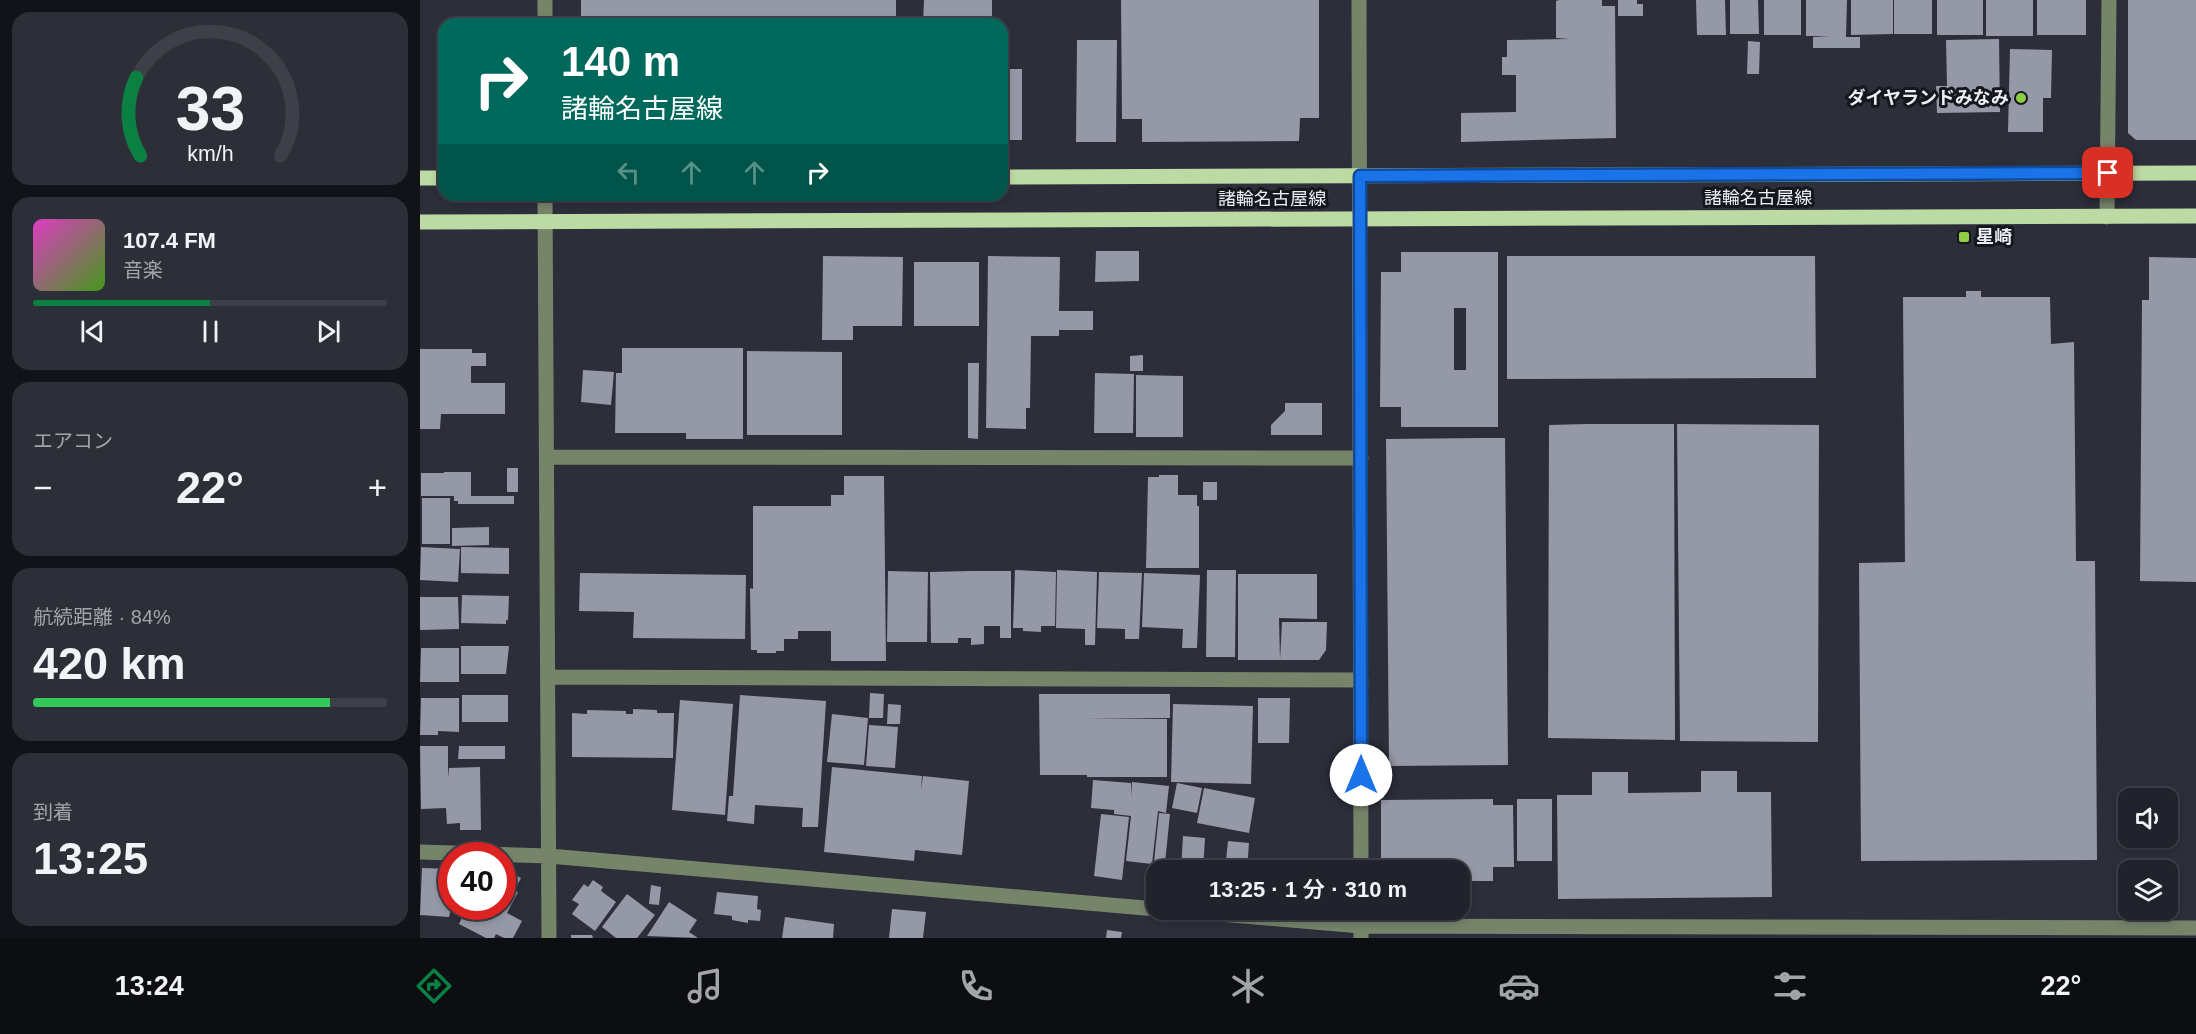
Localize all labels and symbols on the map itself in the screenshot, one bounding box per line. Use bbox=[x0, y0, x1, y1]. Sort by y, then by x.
place label: ダイヤランドみなみ bbox=[1848, 88, 2009, 108]
marker: ダイヤランドみなみ bbox=[2014, 91, 2028, 105]
pin bbox=[2082, 147, 2133, 198]
street label: 諸輪名古屋線 bbox=[1704, 188, 1812, 208]
street label: 諸輪名古屋線 bbox=[1218, 189, 1326, 209]
place label: 星崎 bbox=[1976, 227, 2012, 247]
marker: 星崎 bbox=[1957, 230, 1971, 244]
position arrow bbox=[1329, 743, 1393, 807]
speed limit sign: 40 bbox=[438, 842, 516, 920]

